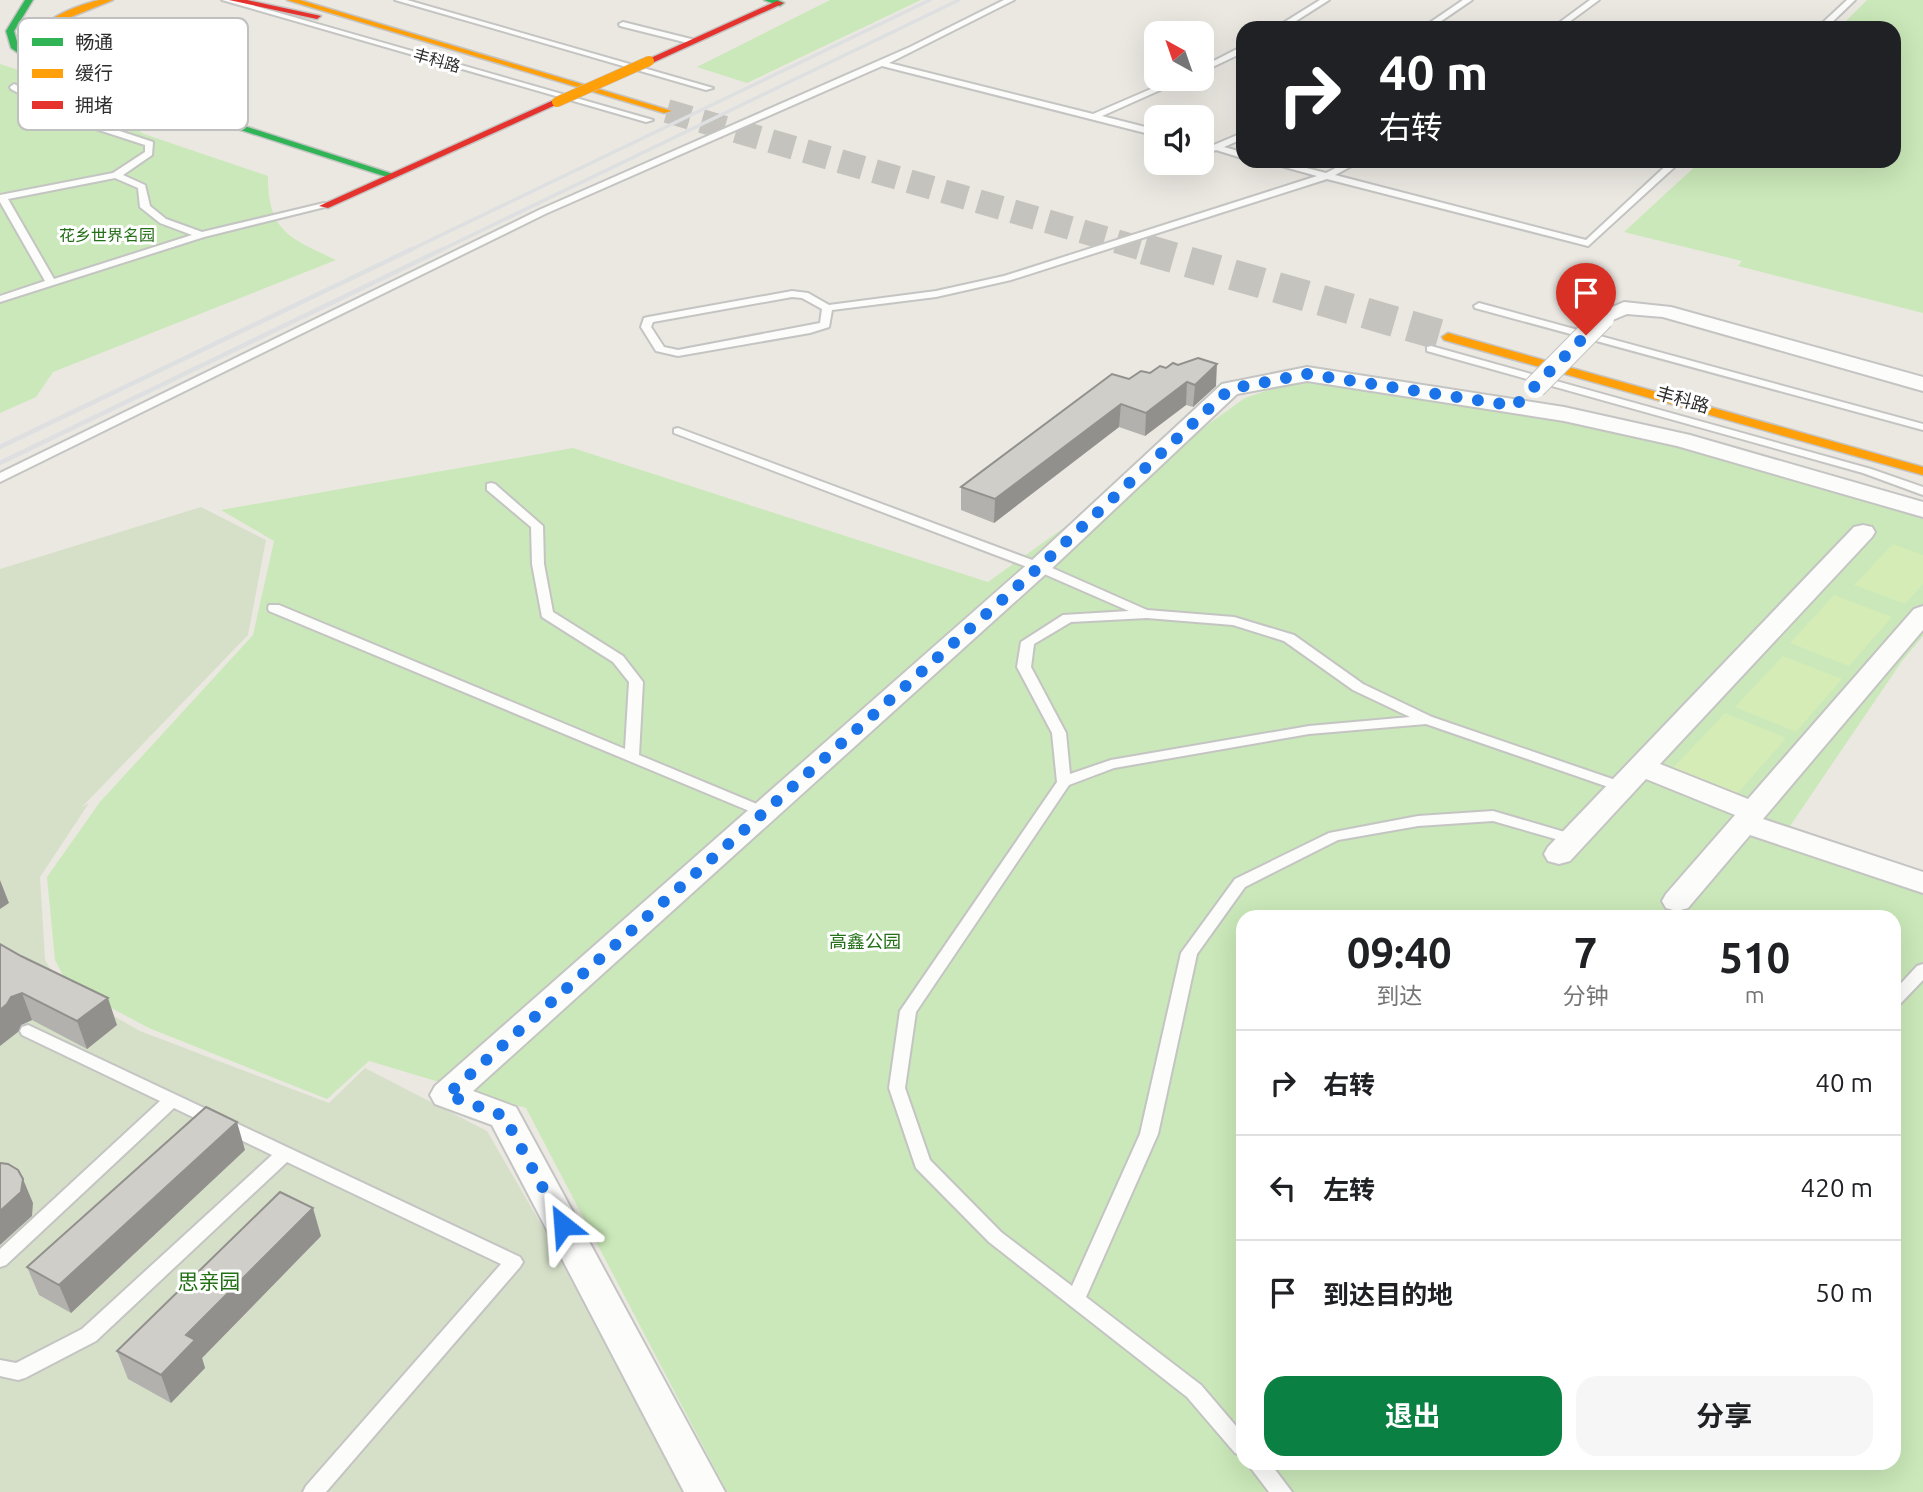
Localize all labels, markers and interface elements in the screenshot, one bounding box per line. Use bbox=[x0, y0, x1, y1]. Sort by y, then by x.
legend bbox=[18, 18, 248, 130]
north arrow bbox=[1144, 21, 1214, 91]
map controls bbox=[1144, 21, 1214, 175]
text: 畅通 bbox=[75, 31, 113, 53]
text: 40 m bbox=[1379, 44, 1488, 99]
street label: 丰科路 bbox=[411, 45, 463, 75]
icon: right bbox=[1264, 49, 1355, 140]
text: 缓行 bbox=[75, 62, 113, 84]
text: 拥堵 bbox=[75, 94, 113, 116]
button: sound bbox=[1144, 105, 1214, 175]
text: 右转 bbox=[1379, 109, 1443, 145]
park label: 花乡世界名园 bbox=[59, 226, 155, 244]
pin bbox=[1556, 263, 1616, 335]
icon: arrive bbox=[1567, 274, 1605, 312]
street label: 丰科路 bbox=[1654, 382, 1712, 416]
text: 09:40 bbox=[1347, 929, 1452, 976]
text: 7 bbox=[1574, 929, 1597, 976]
park label: 高鑫公园 bbox=[829, 931, 901, 951]
text: 510 bbox=[1719, 934, 1790, 981]
text: m bbox=[1745, 982, 1765, 1007]
text: 到达 bbox=[1376, 983, 1422, 1008]
text: 分钟 bbox=[1563, 983, 1609, 1008]
icon: right bbox=[1264, 1064, 1302, 1102]
text: 40 m bbox=[1815, 1068, 1873, 1097]
text: 右转 bbox=[1323, 1070, 1375, 1099]
icon: left bbox=[1264, 1169, 1302, 1207]
text: 420 m bbox=[1801, 1173, 1873, 1202]
text: 左转 bbox=[1323, 1175, 1375, 1204]
position arrow bbox=[526, 1188, 600, 1262]
park label: 思亲园 bbox=[178, 1269, 241, 1293]
icon: arrive bbox=[1264, 1274, 1302, 1312]
text: 50 m bbox=[1815, 1278, 1873, 1307]
text: 到达目的地 bbox=[1323, 1280, 1453, 1309]
button: 退出 bbox=[1264, 1376, 1562, 1456]
button: 分享 bbox=[1576, 1376, 1873, 1456]

